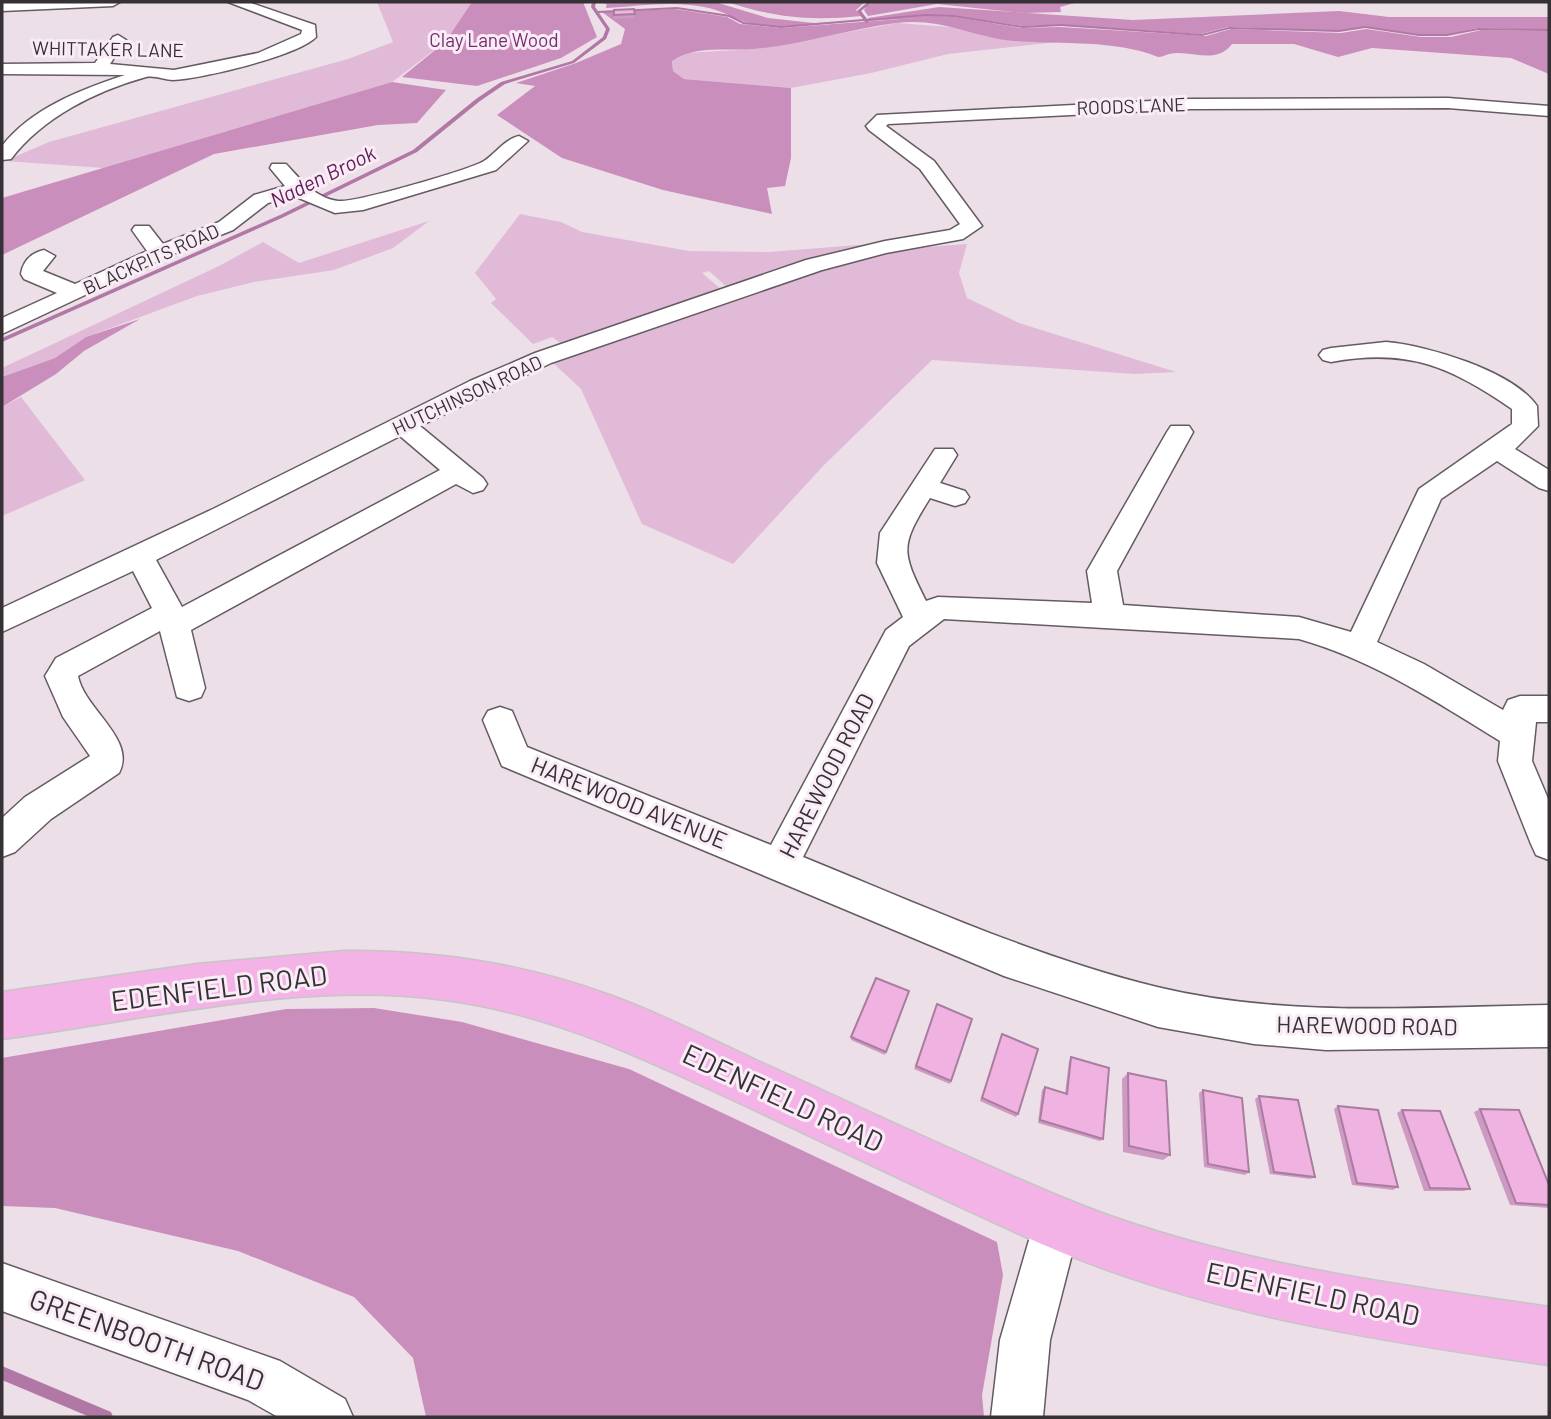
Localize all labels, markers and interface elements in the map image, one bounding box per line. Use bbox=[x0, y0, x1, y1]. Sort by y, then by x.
park label: Clay Lane Wood bbox=[429, 28, 559, 51]
street label: WHITTAKER LANE bbox=[32, 36, 184, 61]
street label: ROODS LANE bbox=[1076, 92, 1186, 119]
water label: Naden Brook bbox=[265, 139, 380, 212]
street label: BLACKPITS ROAD bbox=[79, 218, 222, 299]
street label: HUTCHINSON ROAD bbox=[388, 350, 545, 439]
street label: HAREWOOD ROAD bbox=[773, 688, 880, 863]
street label: HAREWOOD AVENUE bbox=[527, 750, 731, 854]
street label: EDENFIELD ROAD bbox=[109, 957, 329, 1017]
street label: HAREWOOD ROAD bbox=[1276, 1009, 1458, 1041]
street label: EDENFIELD ROAD bbox=[678, 1036, 889, 1158]
street label: EDENFIELD ROAD bbox=[1203, 1254, 1423, 1332]
street label: GREENBOOTH ROAD bbox=[25, 1281, 269, 1397]

